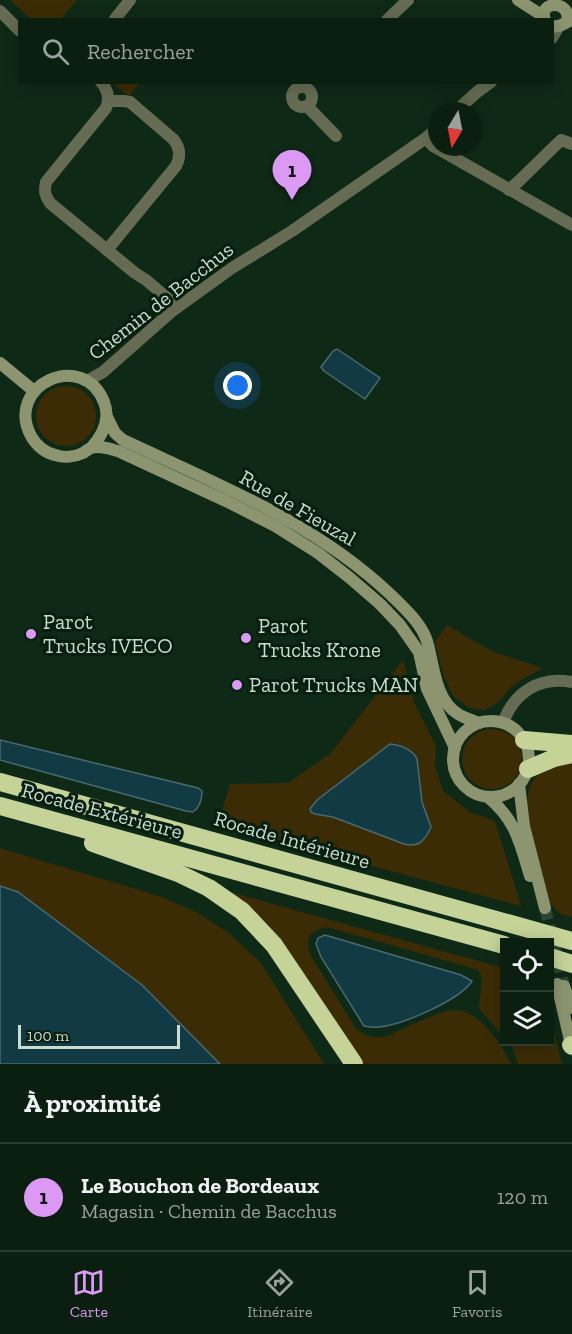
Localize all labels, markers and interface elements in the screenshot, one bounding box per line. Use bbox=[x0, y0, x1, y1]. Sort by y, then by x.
search box bbox=[18, 18, 554, 84]
icon: search bbox=[39, 35, 72, 68]
text: Rechercher bbox=[87, 38, 195, 65]
north arrow bbox=[428, 102, 482, 156]
pin: 1 bbox=[272, 150, 312, 200]
street label: Chemin de Bacchus bbox=[83, 236, 238, 365]
your location bbox=[223, 371, 252, 400]
street label: Rue de Fieuzal bbox=[236, 464, 361, 551]
place label: Parot Trucks IVECO bbox=[43, 609, 173, 658]
place label: Parot Trucks Krone bbox=[258, 613, 381, 662]
marker: Parot Trucks IVECO bbox=[24, 627, 38, 641]
marker: Parot Trucks Krone bbox=[239, 631, 253, 645]
place label: Parot Trucks MAN bbox=[249, 672, 418, 697]
marker: Parot Trucks MAN bbox=[230, 678, 244, 692]
street label: Rocade Extérieure bbox=[19, 777, 185, 844]
street label: Rocade Intérieure bbox=[211, 805, 373, 874]
map controls bbox=[500, 938, 554, 1046]
button: locate bbox=[500, 938, 554, 992]
button: layers bbox=[500, 992, 554, 1046]
scale bar bbox=[18, 1022, 180, 1050]
text: 100 m bbox=[27, 1026, 69, 1045]
text: À proximité bbox=[24, 1087, 161, 1119]
text: Le Bouchon de Bordeaux bbox=[81, 1172, 319, 1199]
text: 1 bbox=[39, 1185, 48, 1209]
text: 120 m bbox=[497, 1185, 548, 1209]
text: Magasin · Chemin de Bacchus bbox=[81, 1199, 337, 1223]
tab: Carte bbox=[70, 1266, 108, 1321]
tab: Itinéraire bbox=[247, 1266, 313, 1321]
tab: Favoris bbox=[452, 1266, 502, 1321]

